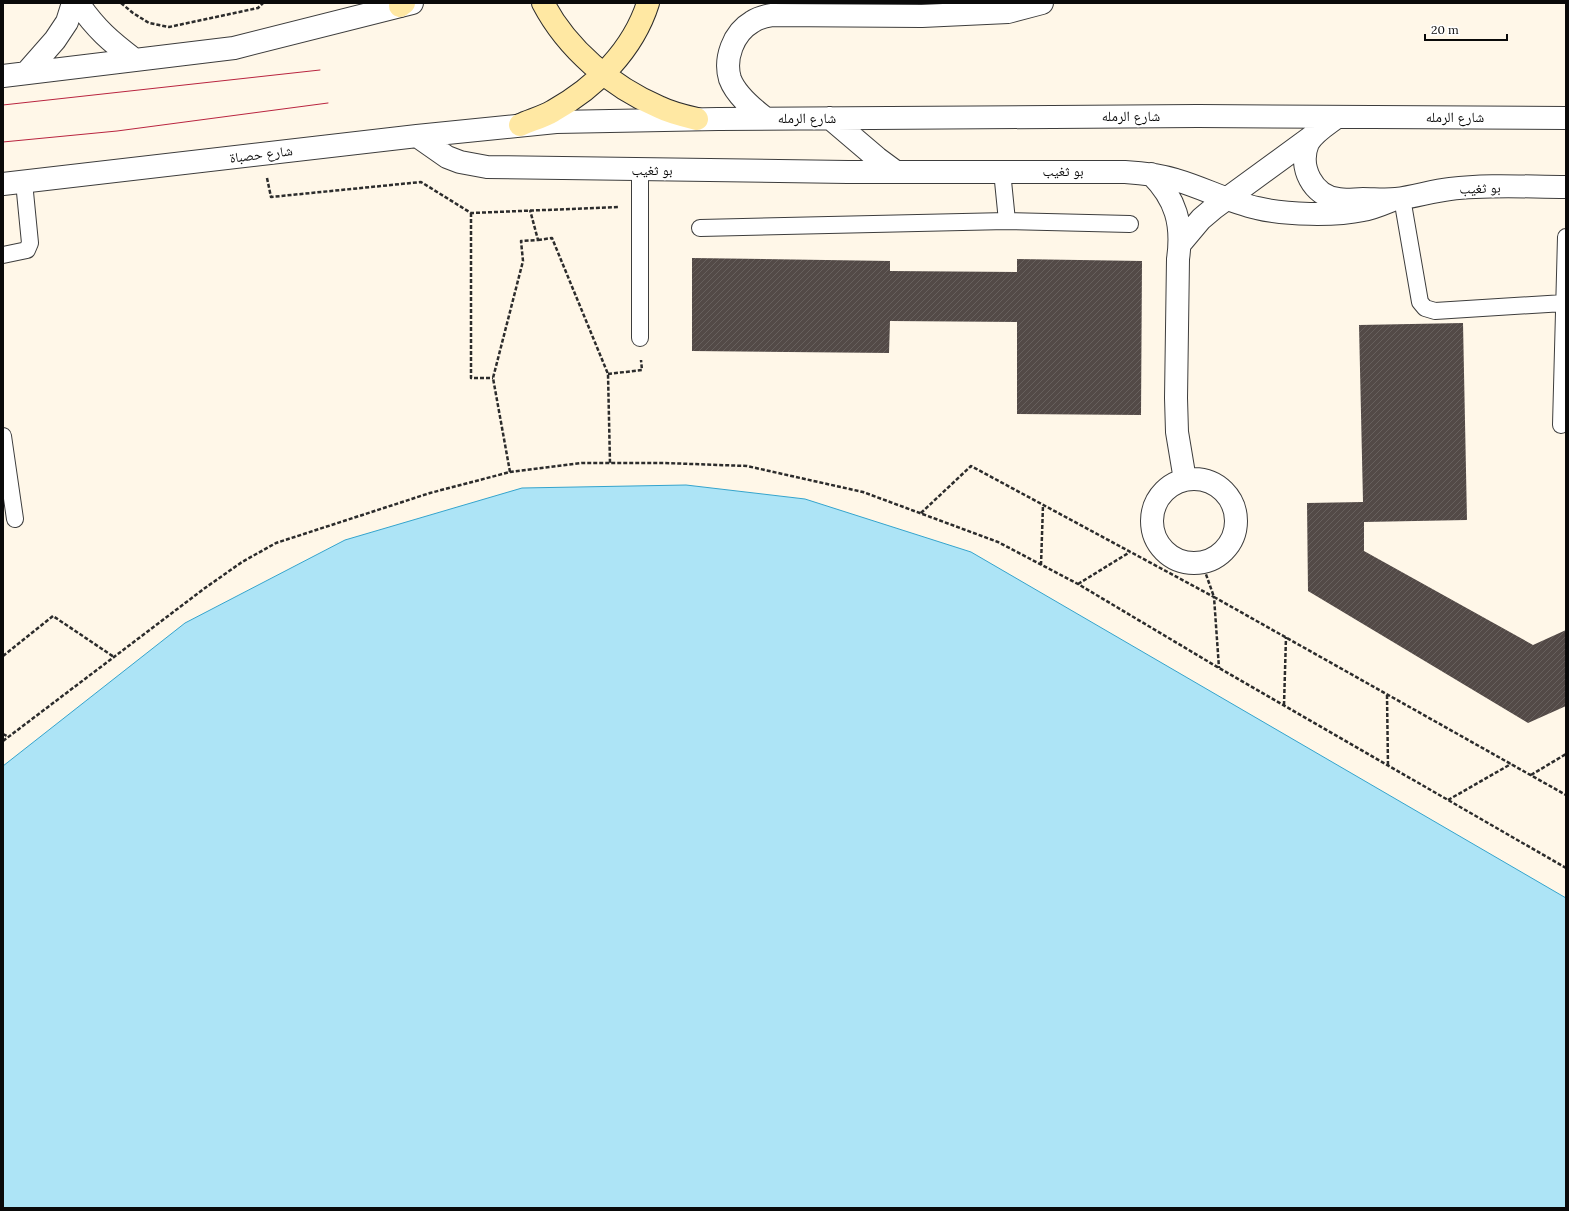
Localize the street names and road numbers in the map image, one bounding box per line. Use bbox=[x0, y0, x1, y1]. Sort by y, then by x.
street label: شارع الرمله bbox=[1102, 107, 1160, 126]
street label: شارع الرمله bbox=[1426, 108, 1484, 127]
street label: شارع الرمله bbox=[778, 109, 836, 128]
street label: شارع حصباة bbox=[228, 141, 294, 168]
street label: بو ثغيب bbox=[631, 161, 673, 179]
street label: بو ثغيب bbox=[1042, 162, 1084, 180]
street label: بو ثغيب bbox=[1459, 178, 1501, 198]

